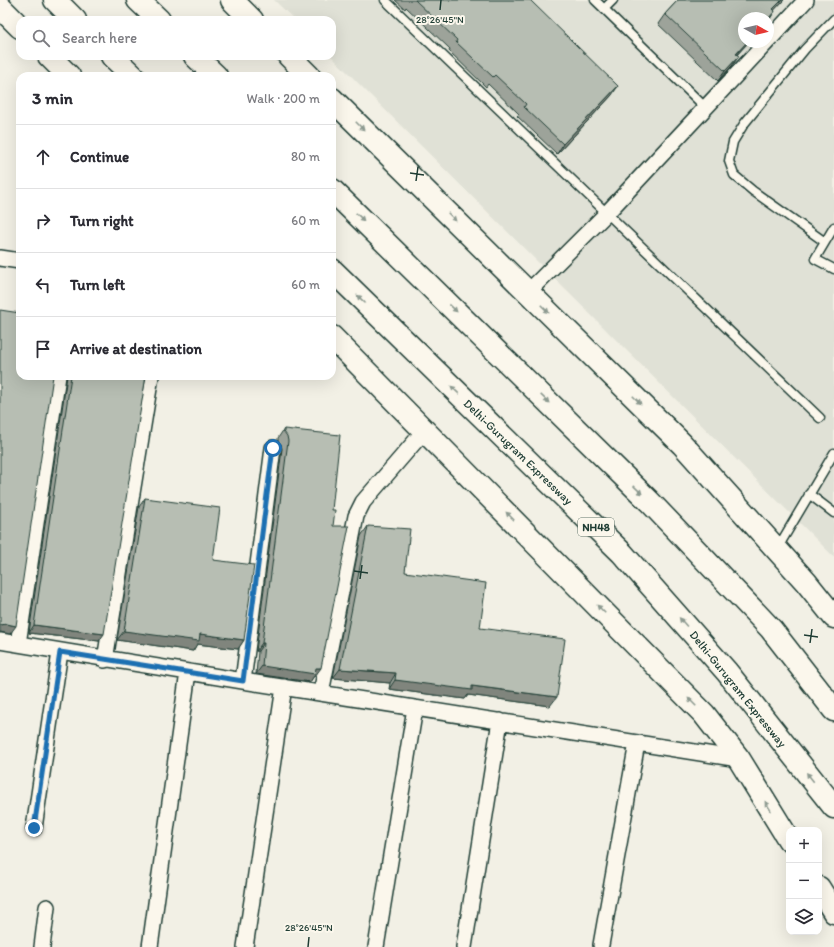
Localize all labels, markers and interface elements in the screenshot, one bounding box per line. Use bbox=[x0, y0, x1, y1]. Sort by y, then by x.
north arrow bbox=[738, 12, 774, 48]
text: 28°26'45"N bbox=[416, 13, 464, 26]
search box bbox=[16, 16, 336, 60]
icon: search bbox=[30, 27, 52, 49]
text: Search here bbox=[62, 29, 137, 47]
text: 3 min bbox=[32, 88, 73, 108]
text: Walk · 200 m bbox=[247, 91, 320, 106]
one-way arrow bbox=[355, 121, 365, 131]
icon: ahead bbox=[32, 146, 54, 168]
text: Continue bbox=[70, 148, 129, 166]
text: 80 m bbox=[291, 149, 320, 164]
icon: right bbox=[32, 210, 54, 232]
text: Turn right bbox=[70, 212, 134, 230]
one-way arrow bbox=[355, 212, 365, 222]
one-way arrow bbox=[447, 212, 457, 222]
text: 60 m bbox=[291, 213, 320, 228]
icon: left bbox=[32, 274, 54, 296]
text: Turn left bbox=[70, 276, 125, 294]
text: 60 m bbox=[291, 277, 320, 292]
one-way arrow bbox=[356, 294, 366, 304]
one-way arrow bbox=[448, 303, 458, 313]
one-way arrow bbox=[540, 304, 550, 314]
icon: arrive bbox=[32, 338, 54, 360]
text: Arrive at destination bbox=[70, 340, 202, 358]
one-way arrow bbox=[450, 385, 460, 395]
one-way arrow bbox=[540, 394, 550, 404]
one-way arrow bbox=[632, 395, 642, 405]
street label: Delhi-Gurugram Expressway bbox=[461, 396, 576, 508]
route start bbox=[264, 439, 282, 457]
one-way arrow bbox=[633, 486, 643, 495]
one-way arrow bbox=[505, 512, 514, 521]
road number: NH48 bbox=[578, 518, 614, 536]
one-way arrow bbox=[596, 604, 606, 614]
one-way arrow bbox=[678, 617, 688, 627]
street label: Delhi-Gurugram Expressway bbox=[687, 628, 790, 750]
one-way arrow bbox=[687, 697, 697, 707]
one-way arrow bbox=[805, 771, 814, 782]
one-way arrow bbox=[765, 801, 772, 812]
route end bbox=[25, 819, 43, 837]
map controls bbox=[786, 827, 822, 935]
button: + bbox=[786, 827, 822, 863]
button: − bbox=[786, 863, 822, 899]
button: layers bbox=[786, 899, 822, 935]
text: 28°26'45"N bbox=[285, 921, 333, 934]

